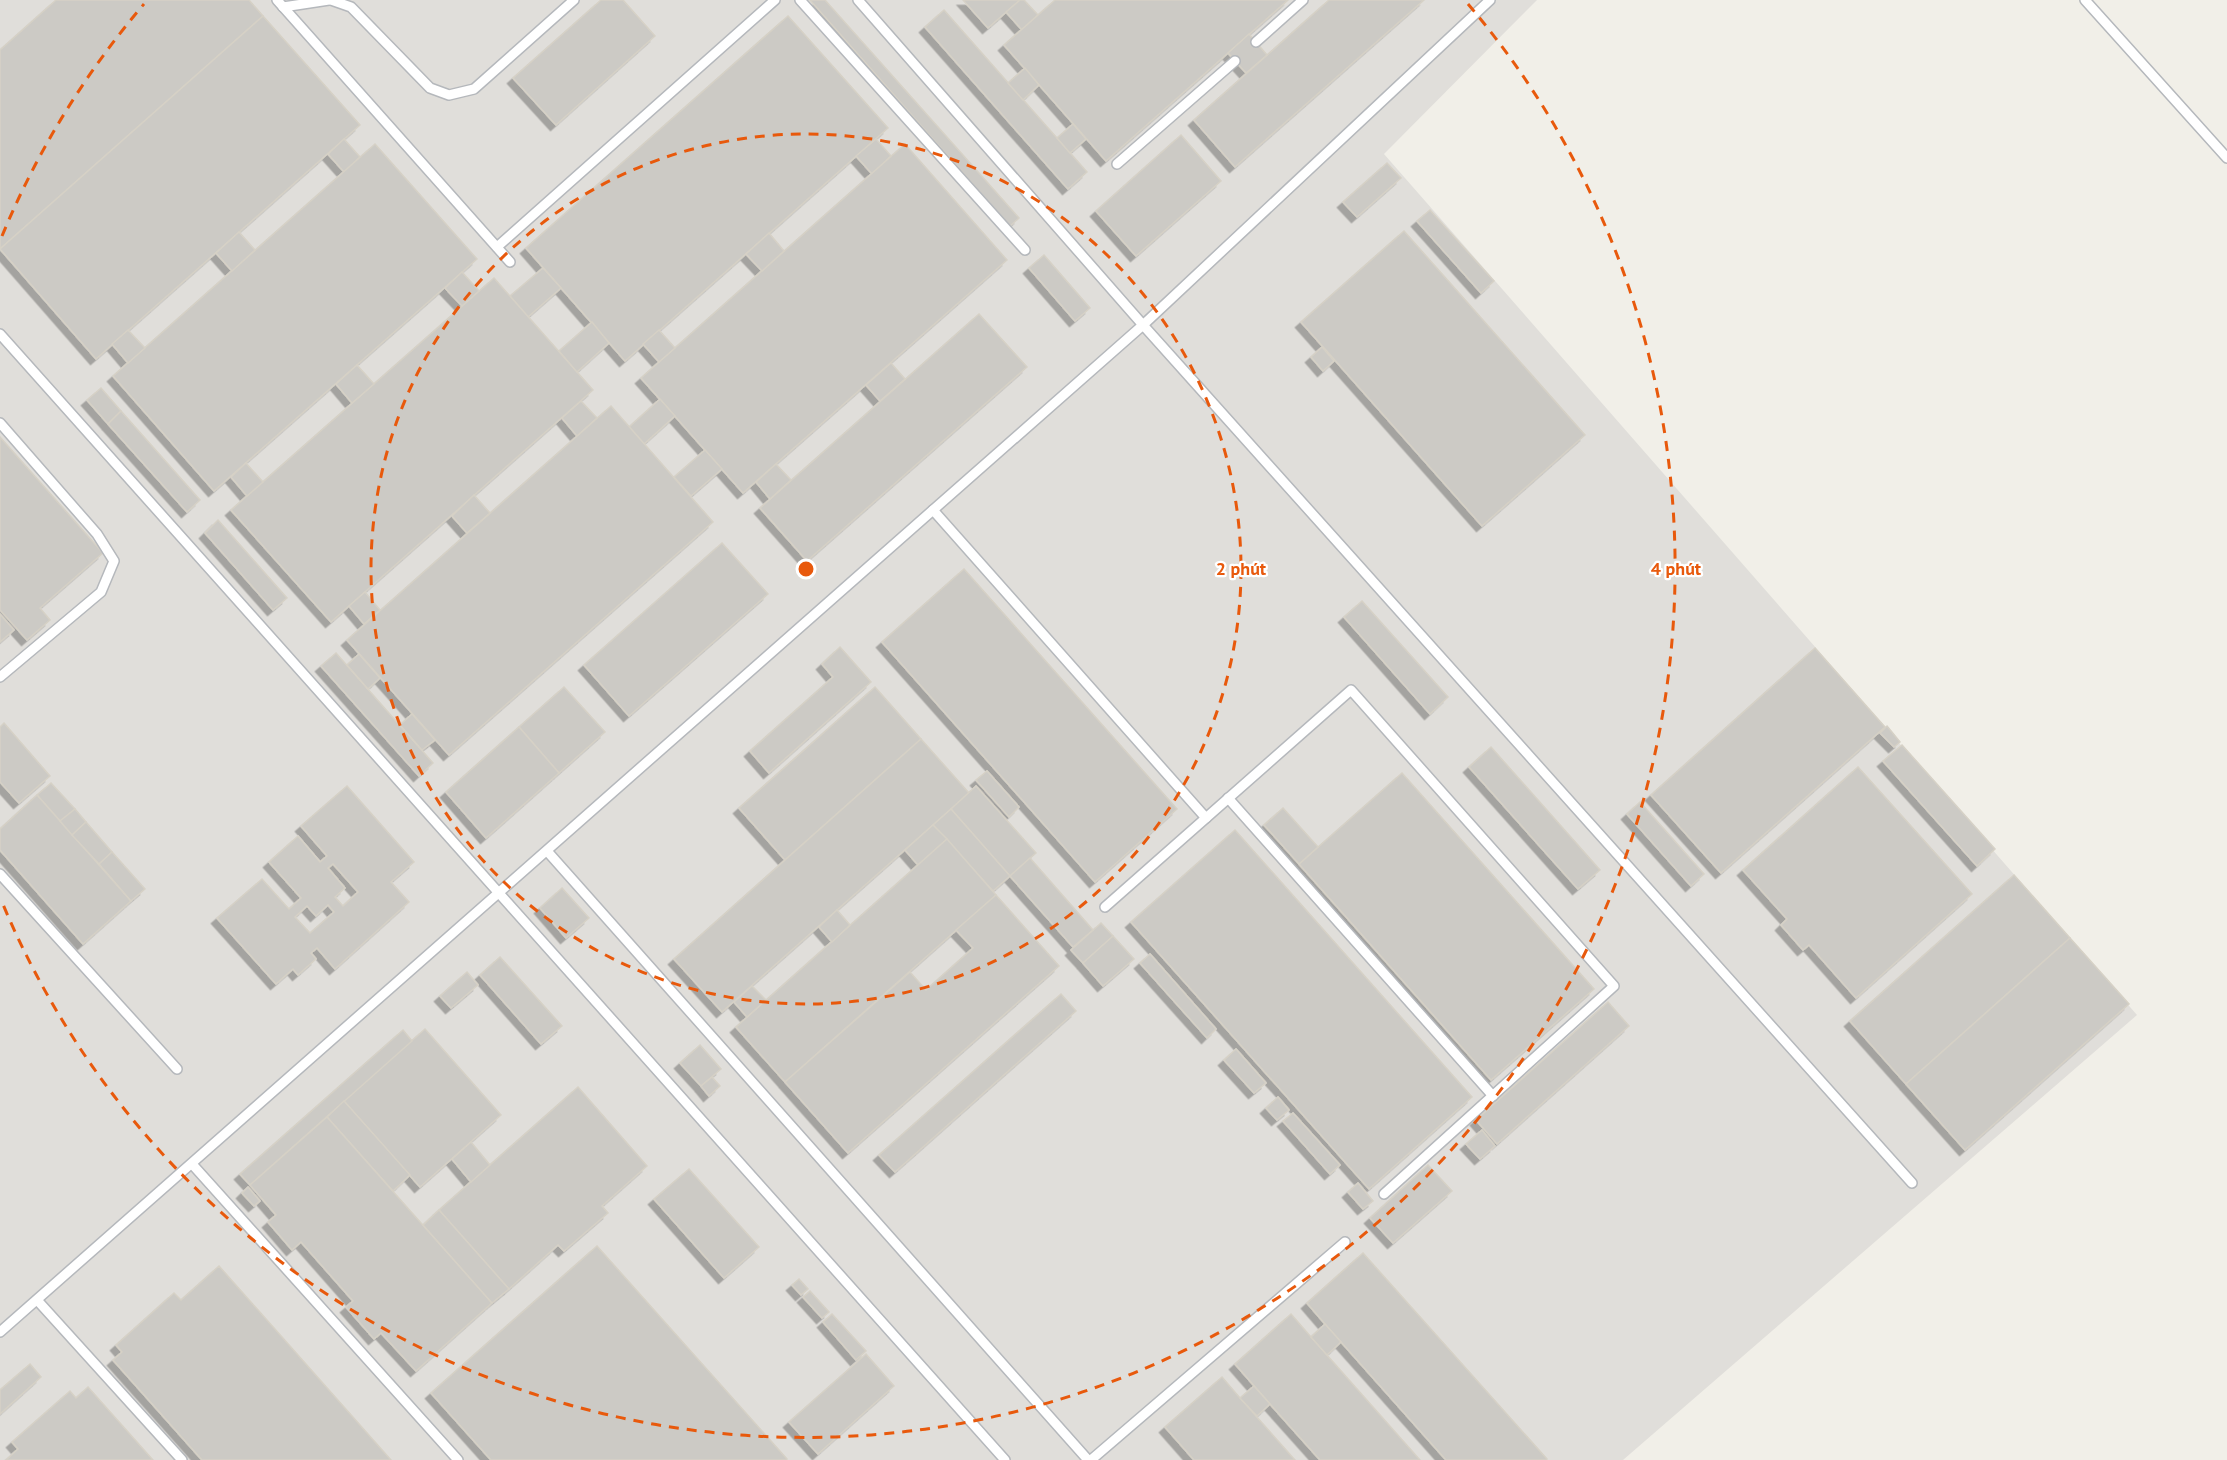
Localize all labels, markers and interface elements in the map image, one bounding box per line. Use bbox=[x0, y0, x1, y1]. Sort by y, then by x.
text: 2 phút bbox=[1216, 557, 1267, 580]
text: 4 phút bbox=[1651, 557, 1702, 580]
centre of rings bbox=[796, 559, 816, 579]

